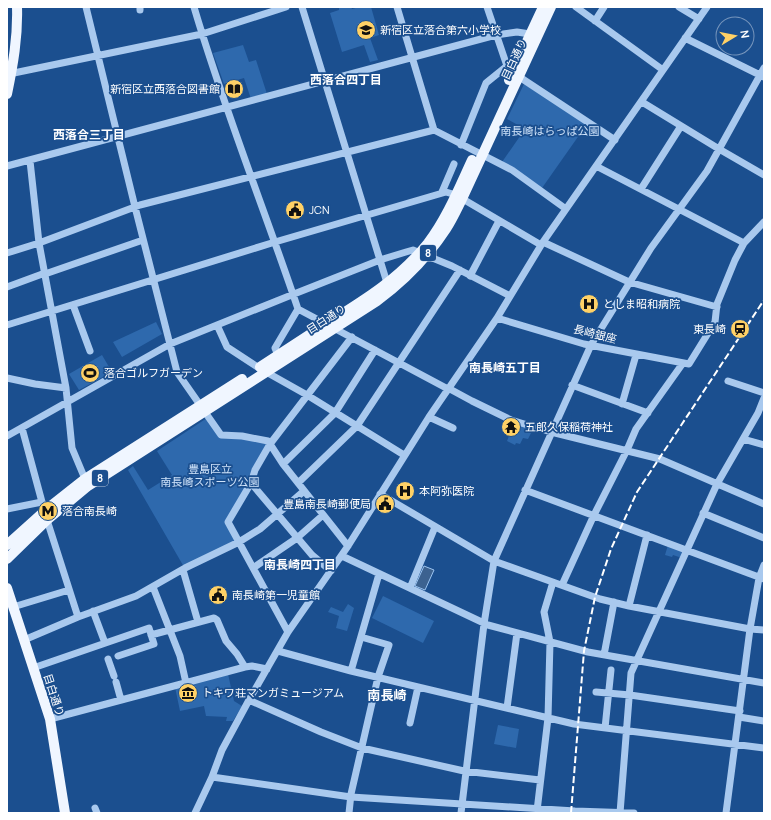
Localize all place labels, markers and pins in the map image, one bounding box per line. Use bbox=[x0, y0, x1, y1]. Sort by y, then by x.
school or university icon: 新宿区立落合第六小学校 bbox=[355, 19, 377, 41]
place label: 新宿区立落合第六小学校 bbox=[380, 22, 501, 37]
library icon: 新宿区立西落合図書館 bbox=[223, 78, 245, 100]
place label: 新宿区立西落合図書館 bbox=[110, 81, 220, 96]
public building icon: JCN bbox=[284, 199, 306, 221]
place label: JCN bbox=[309, 202, 330, 217]
hospital icon: としま昭和病院 bbox=[578, 293, 600, 315]
place label: としま昭和病院 bbox=[603, 296, 680, 311]
station icon: 東長崎 bbox=[729, 318, 751, 340]
place label: 東長崎 bbox=[693, 321, 726, 336]
sports icon: 落合ゴルフガーデン bbox=[79, 362, 101, 384]
place label: 落合ゴルフガーデン bbox=[104, 365, 203, 380]
temple icon: 五郎久保稲荷神社 bbox=[500, 416, 522, 438]
place label: 五郎久保稲荷神社 bbox=[525, 419, 613, 434]
hospital icon: 本阿弥医院 bbox=[394, 480, 416, 502]
place label: 本阿弥医院 bbox=[419, 483, 474, 498]
public building icon: 豊島南長崎郵便局 bbox=[374, 493, 396, 515]
place label: 豊島南長崎郵便局 bbox=[283, 496, 371, 511]
metro station icon: 落合南長崎 bbox=[37, 500, 59, 522]
place label: 落合南長崎 bbox=[62, 503, 117, 518]
public building icon: 南長崎第一児童館 bbox=[207, 584, 229, 606]
place label: 南長崎第一児童館 bbox=[232, 587, 320, 602]
museum icon: トキワ荘マンガミュージアム bbox=[177, 682, 199, 704]
place label: トキワ荘マンガミュージアム bbox=[202, 685, 344, 700]

